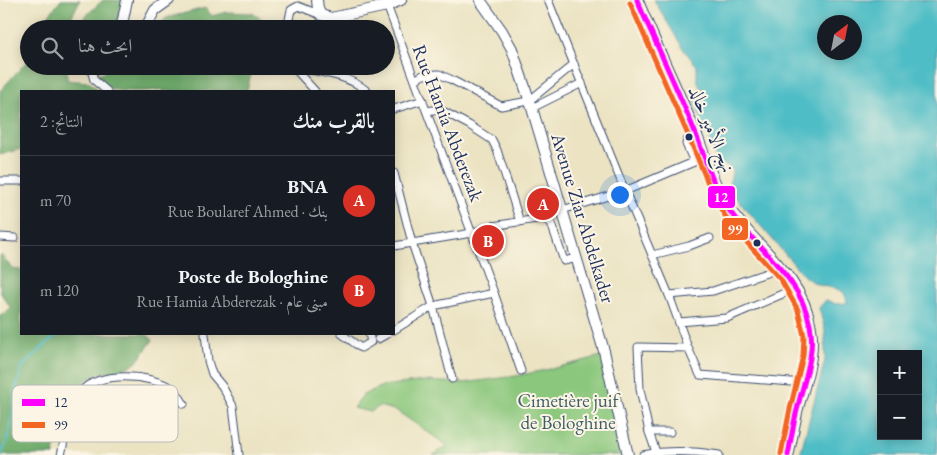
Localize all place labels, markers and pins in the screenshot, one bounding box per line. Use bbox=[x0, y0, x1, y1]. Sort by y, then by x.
unlabelled marker bbox=[684, 132, 694, 142]
pin: A bbox=[527, 185, 559, 223]
pin: B bbox=[472, 222, 504, 260]
unlabelled marker bbox=[752, 238, 762, 248]

